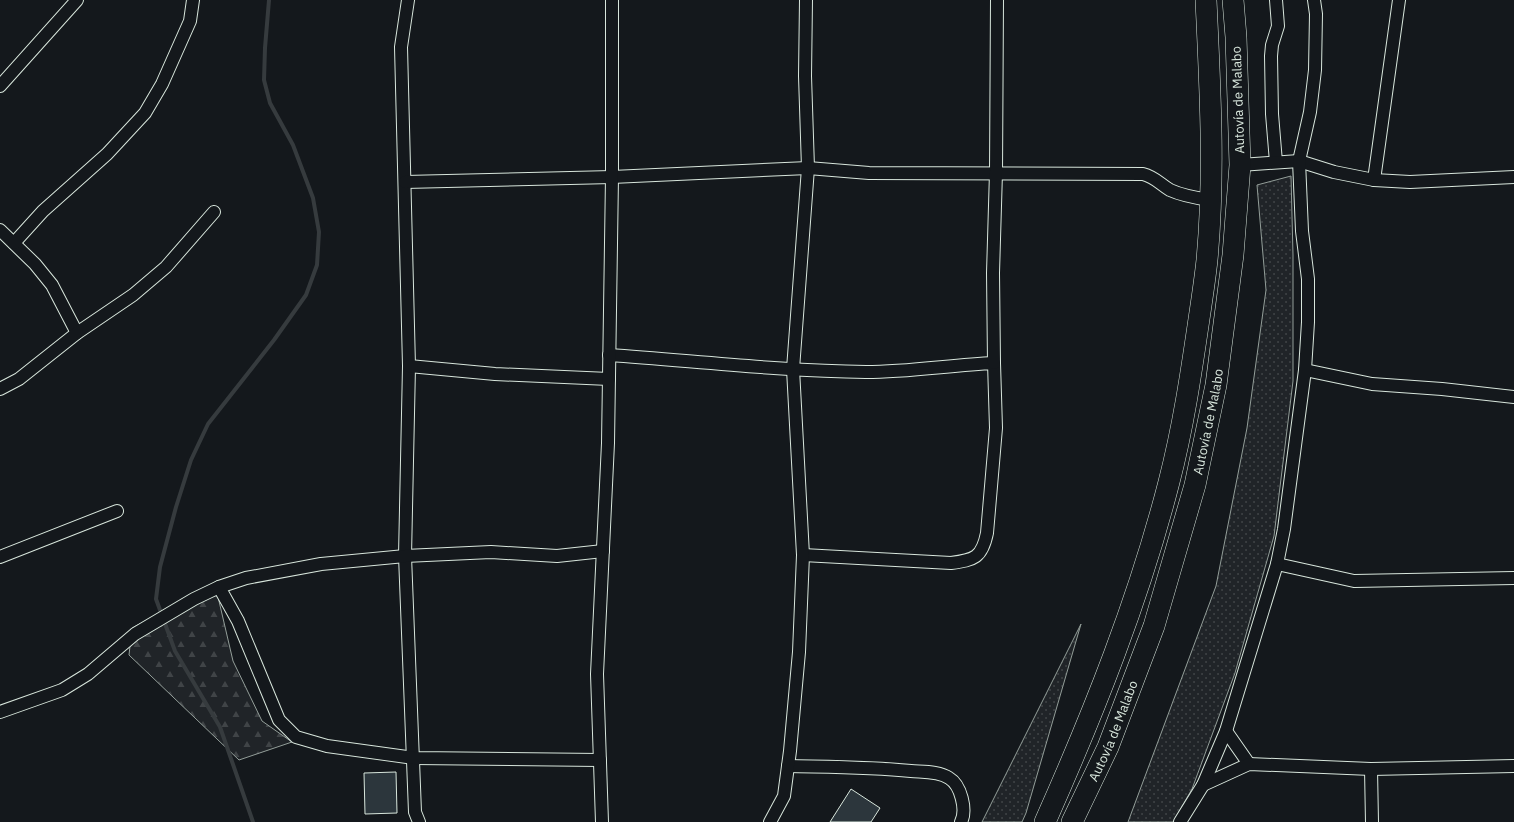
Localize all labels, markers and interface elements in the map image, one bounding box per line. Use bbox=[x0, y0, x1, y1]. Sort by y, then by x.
street label: Autovía de Malabo bbox=[1228, 46, 1248, 154]
street label: Autovía de Malabo bbox=[1189, 368, 1227, 476]
street label: Autovía de Malabo bbox=[1084, 678, 1141, 784]

